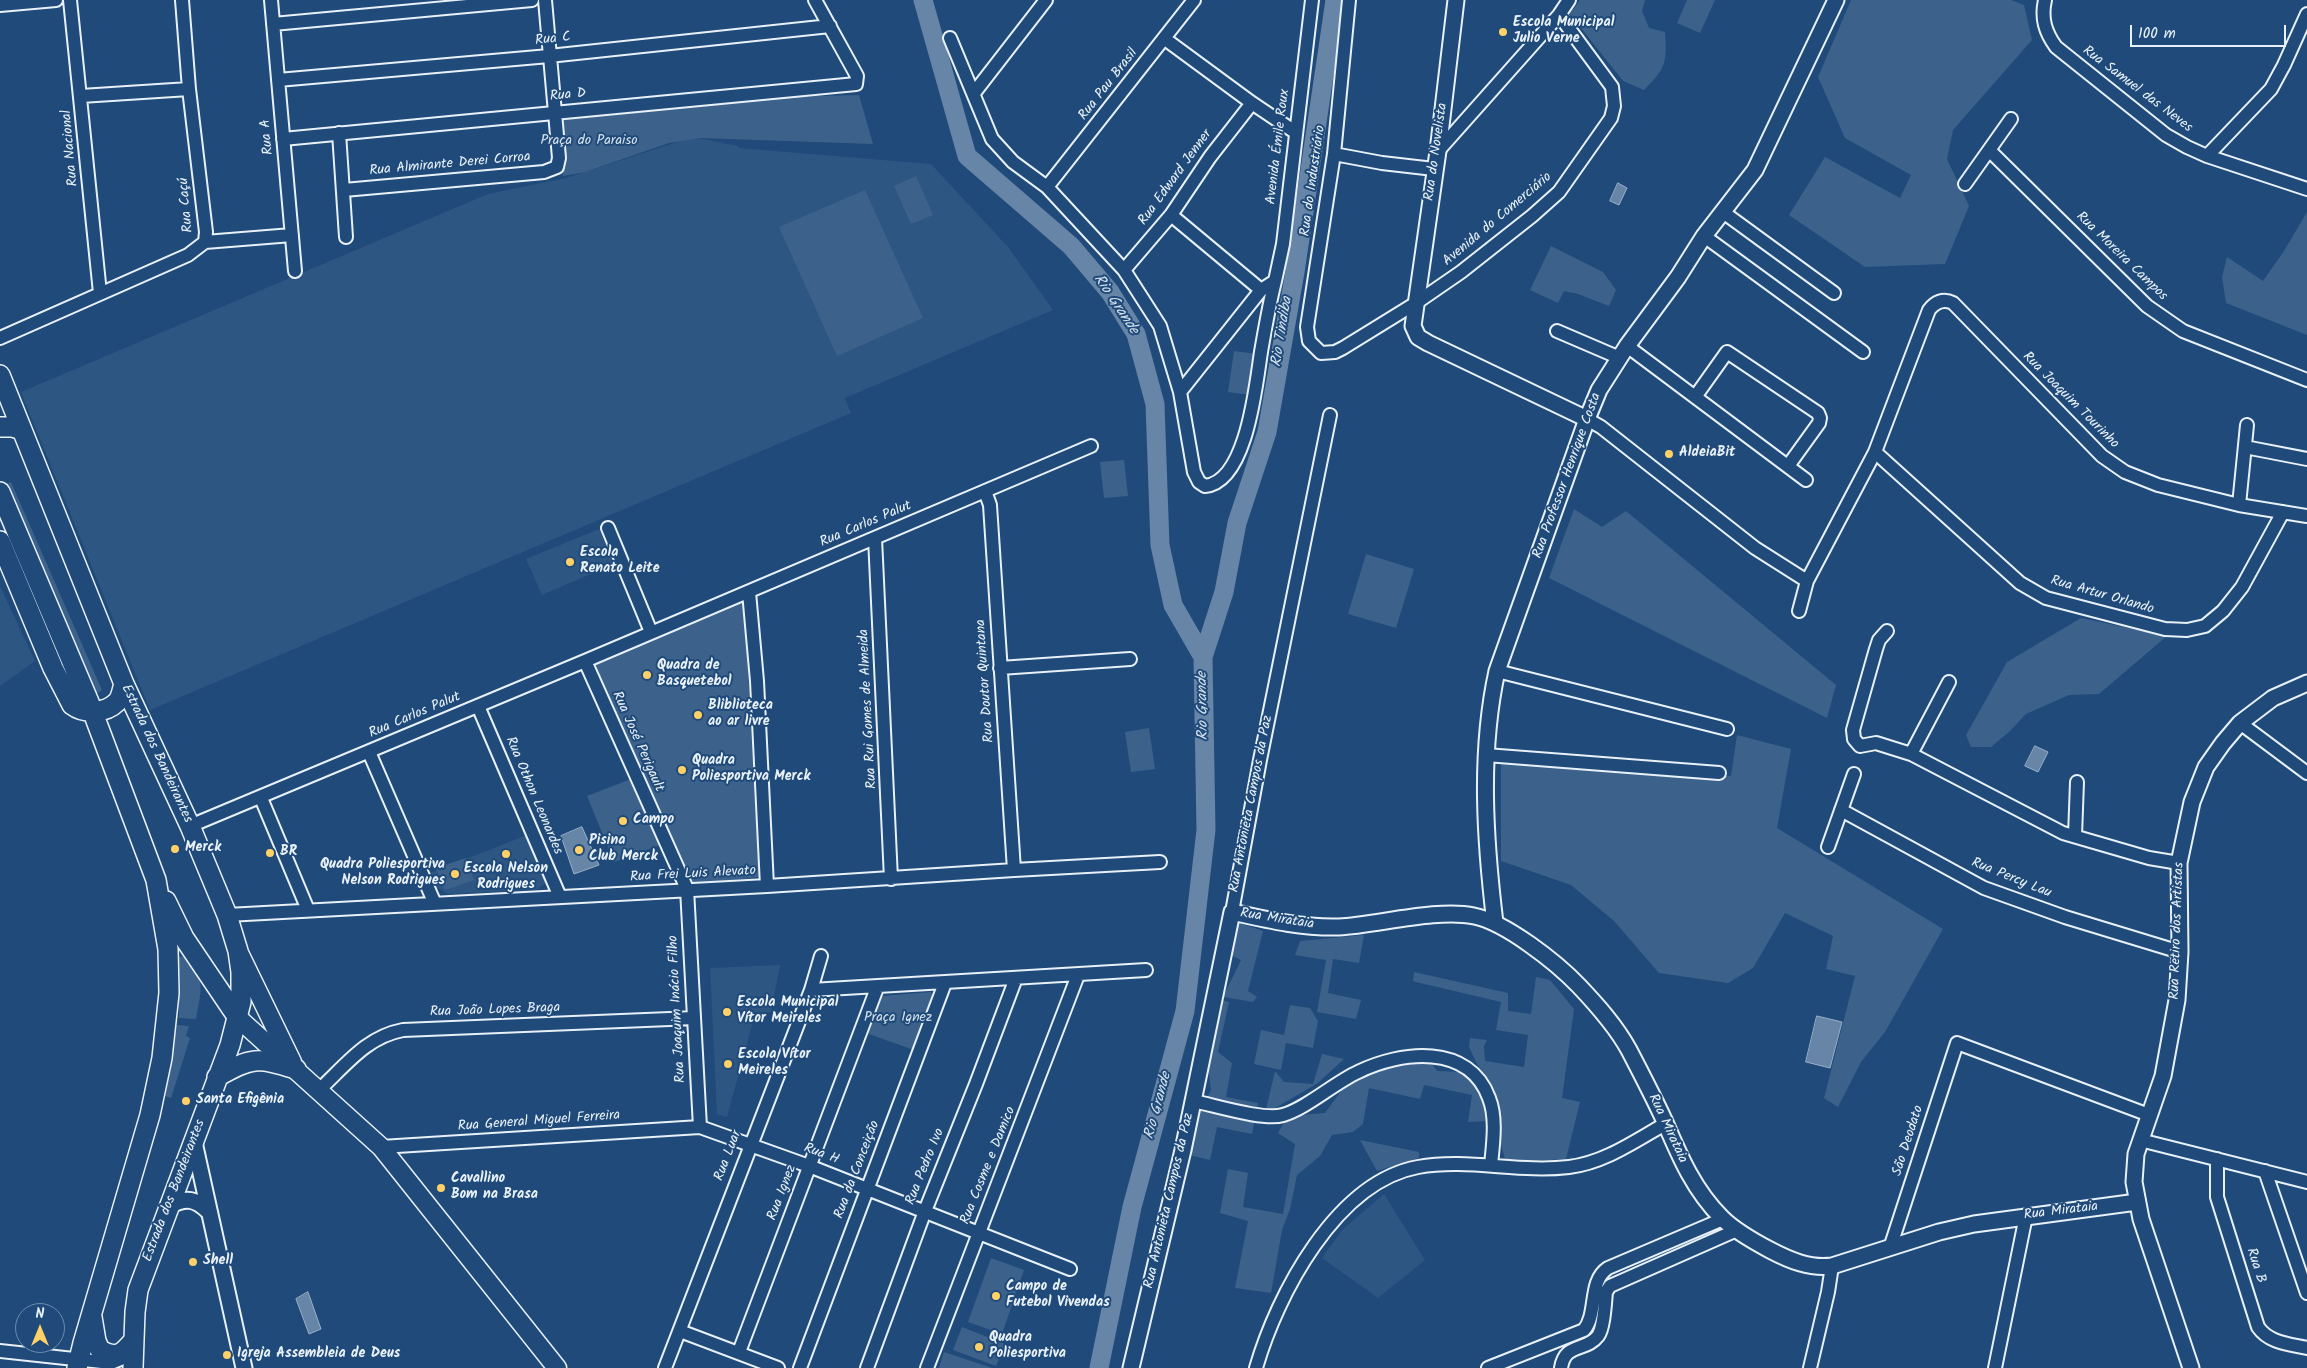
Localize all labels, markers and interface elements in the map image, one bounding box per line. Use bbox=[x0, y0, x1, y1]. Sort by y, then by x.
scale bar bbox=[2132, 15, 2288, 47]
place label: Escola Municipal Julio Verne bbox=[1513, 16, 1614, 48]
text: 100 m bbox=[2138, 22, 2176, 46]
marker: Escola Municipal Julio Verne bbox=[1497, 26, 1509, 38]
street label: Rua C bbox=[534, 30, 572, 50]
street label: Rua Samuel das Neves bbox=[2079, 43, 2195, 137]
street label: Rua Pau Brasil bbox=[1076, 46, 1142, 124]
street label: Rua D bbox=[549, 86, 587, 106]
street label: Avenida Émile Roux bbox=[1264, 88, 1294, 206]
street label: Rua do Novelista bbox=[1422, 102, 1452, 202]
street label: Rua Nacional bbox=[59, 109, 83, 187]
street label: Rua A bbox=[258, 119, 278, 155]
street label: Rua do Industriário bbox=[1298, 124, 1330, 238]
street label: Rua Edward Jenner bbox=[1136, 127, 1216, 229]
park label: Praça do Paraiso bbox=[540, 134, 638, 150]
street label: Rua Almirante Derei Corroa bbox=[369, 150, 531, 180]
street label: Avenida do Comerciário bbox=[1440, 170, 1556, 270]
street label: Rua Caçú bbox=[176, 177, 198, 233]
street label: Rua Moreira Campos bbox=[2072, 209, 2170, 305]
water label: Rio Grande bbox=[1088, 272, 1142, 338]
water label: Rio Tindiba bbox=[1269, 296, 1297, 368]
street label: Rua Joaquim Tourinho bbox=[2018, 349, 2122, 453]
street label: Rua Professor Henrique Costa bbox=[1530, 391, 1606, 561]
place label: AldeiaBit bbox=[1679, 446, 1735, 462]
marker: AldeiaBit bbox=[1663, 448, 1675, 460]
street label: Rua Carlos Palut bbox=[818, 498, 914, 552]
place label: Escola Renato Leite bbox=[580, 546, 659, 578]
marker: Escola Renato Leite bbox=[564, 556, 576, 568]
street label: Rua Artur Orlando bbox=[2048, 573, 2156, 619]
street label: Rua Doutor Quintana bbox=[973, 619, 999, 743]
street label: Rua Rui Gomes de Almeida bbox=[856, 629, 882, 789]
place label: Quadra de Basquetebol bbox=[657, 659, 732, 692]
marker: Quadra de Basquetebol bbox=[641, 669, 653, 681]
water label: Rio Grande bbox=[1194, 672, 1214, 740]
street label: Estrada dos Bandeirantes bbox=[117, 682, 195, 826]
street label: Rua Carlos Palut bbox=[367, 689, 463, 743]
street label: Rua José Perigault bbox=[607, 689, 667, 795]
place label: Bliblioteca ao ar livre bbox=[708, 699, 773, 732]
marker: Bliblioteca ao ar livre bbox=[692, 709, 704, 721]
street label: Rua Antonieta Campos da Paz bbox=[1227, 714, 1277, 894]
street label: Rua Othon Leonardes bbox=[501, 735, 565, 857]
place label: Quadra Poliesportiva Merck bbox=[692, 754, 810, 786]
marker: Quadra Poliesportiva Merck bbox=[676, 764, 688, 776]
place label: Campo bbox=[633, 813, 674, 829]
marker: Campo bbox=[617, 815, 629, 827]
place label: Pisina Club Merck bbox=[589, 834, 658, 866]
place label: Merck bbox=[185, 841, 221, 857]
marker: Merck bbox=[169, 843, 181, 855]
marker: Pisina Club Merck bbox=[573, 844, 585, 856]
place label: BR bbox=[280, 845, 297, 861]
marker: BR bbox=[264, 847, 276, 859]
marker: Escola Nelson Rodrigues bbox=[500, 848, 512, 860]
street label: Rua Percy Lau bbox=[1968, 855, 2054, 903]
place label: Quadra Poliesportiva Nelson Rodrigues bbox=[320, 858, 445, 890]
place label: Escola Nelson Rodrigues bbox=[464, 862, 548, 894]
street label: Rua Retiro dos Artistas bbox=[2167, 862, 2189, 1000]
street label: Rua Frei Luis Alevato bbox=[630, 863, 756, 887]
marker: Quadra Poliesportiva Nelson Rodrigues bbox=[449, 868, 461, 880]
street label: Rua Mirataia bbox=[1239, 906, 1315, 934]
street label: Rua Joaquim Inácio Filho bbox=[666, 935, 690, 1083]
place label: Escola Municipal Vítor Meireles bbox=[737, 996, 838, 1028]
street label: Rua João Lopes Braga bbox=[430, 1000, 560, 1022]
marker: Escola Municipal Vítor Meireles bbox=[721, 1006, 733, 1018]
park label: Praça Ignez bbox=[864, 1011, 932, 1027]
place label: Escola Vítor Meireles bbox=[738, 1048, 811, 1080]
marker: Escola Vítor Meireles bbox=[722, 1058, 734, 1070]
water label: Rio Grande bbox=[1141, 1071, 1177, 1141]
street label: Rua Mirataia bbox=[1644, 1092, 1690, 1166]
place label: Santa Efigênia bbox=[196, 1093, 284, 1109]
marker: Santa Efigênia bbox=[180, 1095, 192, 1107]
street label: São Deodato bbox=[1890, 1104, 1928, 1178]
street label: Rua Cosme e Damico bbox=[958, 1105, 1020, 1227]
street label: Rua General Miguel Ferreira bbox=[457, 1108, 621, 1136]
street label: Rua Antonieta Campos da Paz bbox=[1142, 1112, 1198, 1290]
street label: Estrada dos Bandeirantes bbox=[140, 1118, 210, 1264]
street label: Rua da Conceição bbox=[832, 1119, 884, 1221]
street label: Rua Pedro Ivo bbox=[903, 1126, 949, 1208]
street label: Rua Luar bbox=[712, 1128, 746, 1184]
street label: Rua H bbox=[801, 1141, 841, 1169]
street label: Rua Ignez bbox=[765, 1163, 801, 1223]
place label: Cavallino Bom na Brasa bbox=[451, 1172, 538, 1204]
marker: Cavallino Bom na Brasa bbox=[435, 1182, 447, 1194]
street label: Rua Mirataia bbox=[2023, 1199, 2099, 1225]
street label: Rua B bbox=[2241, 1246, 2269, 1286]
place label: Shell bbox=[203, 1254, 233, 1270]
marker: Shell bbox=[187, 1256, 199, 1268]
place label: Campo de Futebol Vivendas bbox=[1006, 1280, 1110, 1312]
marker: Campo de Futebol Vivendas bbox=[990, 1290, 1002, 1302]
north arrow bbox=[15, 1303, 65, 1353]
text: N bbox=[36, 1303, 44, 1325]
place label: Quadra Poliesportiva bbox=[989, 1331, 1066, 1364]
marker: Quadra Poliesportiva bbox=[973, 1341, 985, 1353]
place label: Igreja Assembleia de Deus bbox=[237, 1347, 400, 1363]
marker: Igreja Assembleia de Deus bbox=[221, 1349, 233, 1361]

